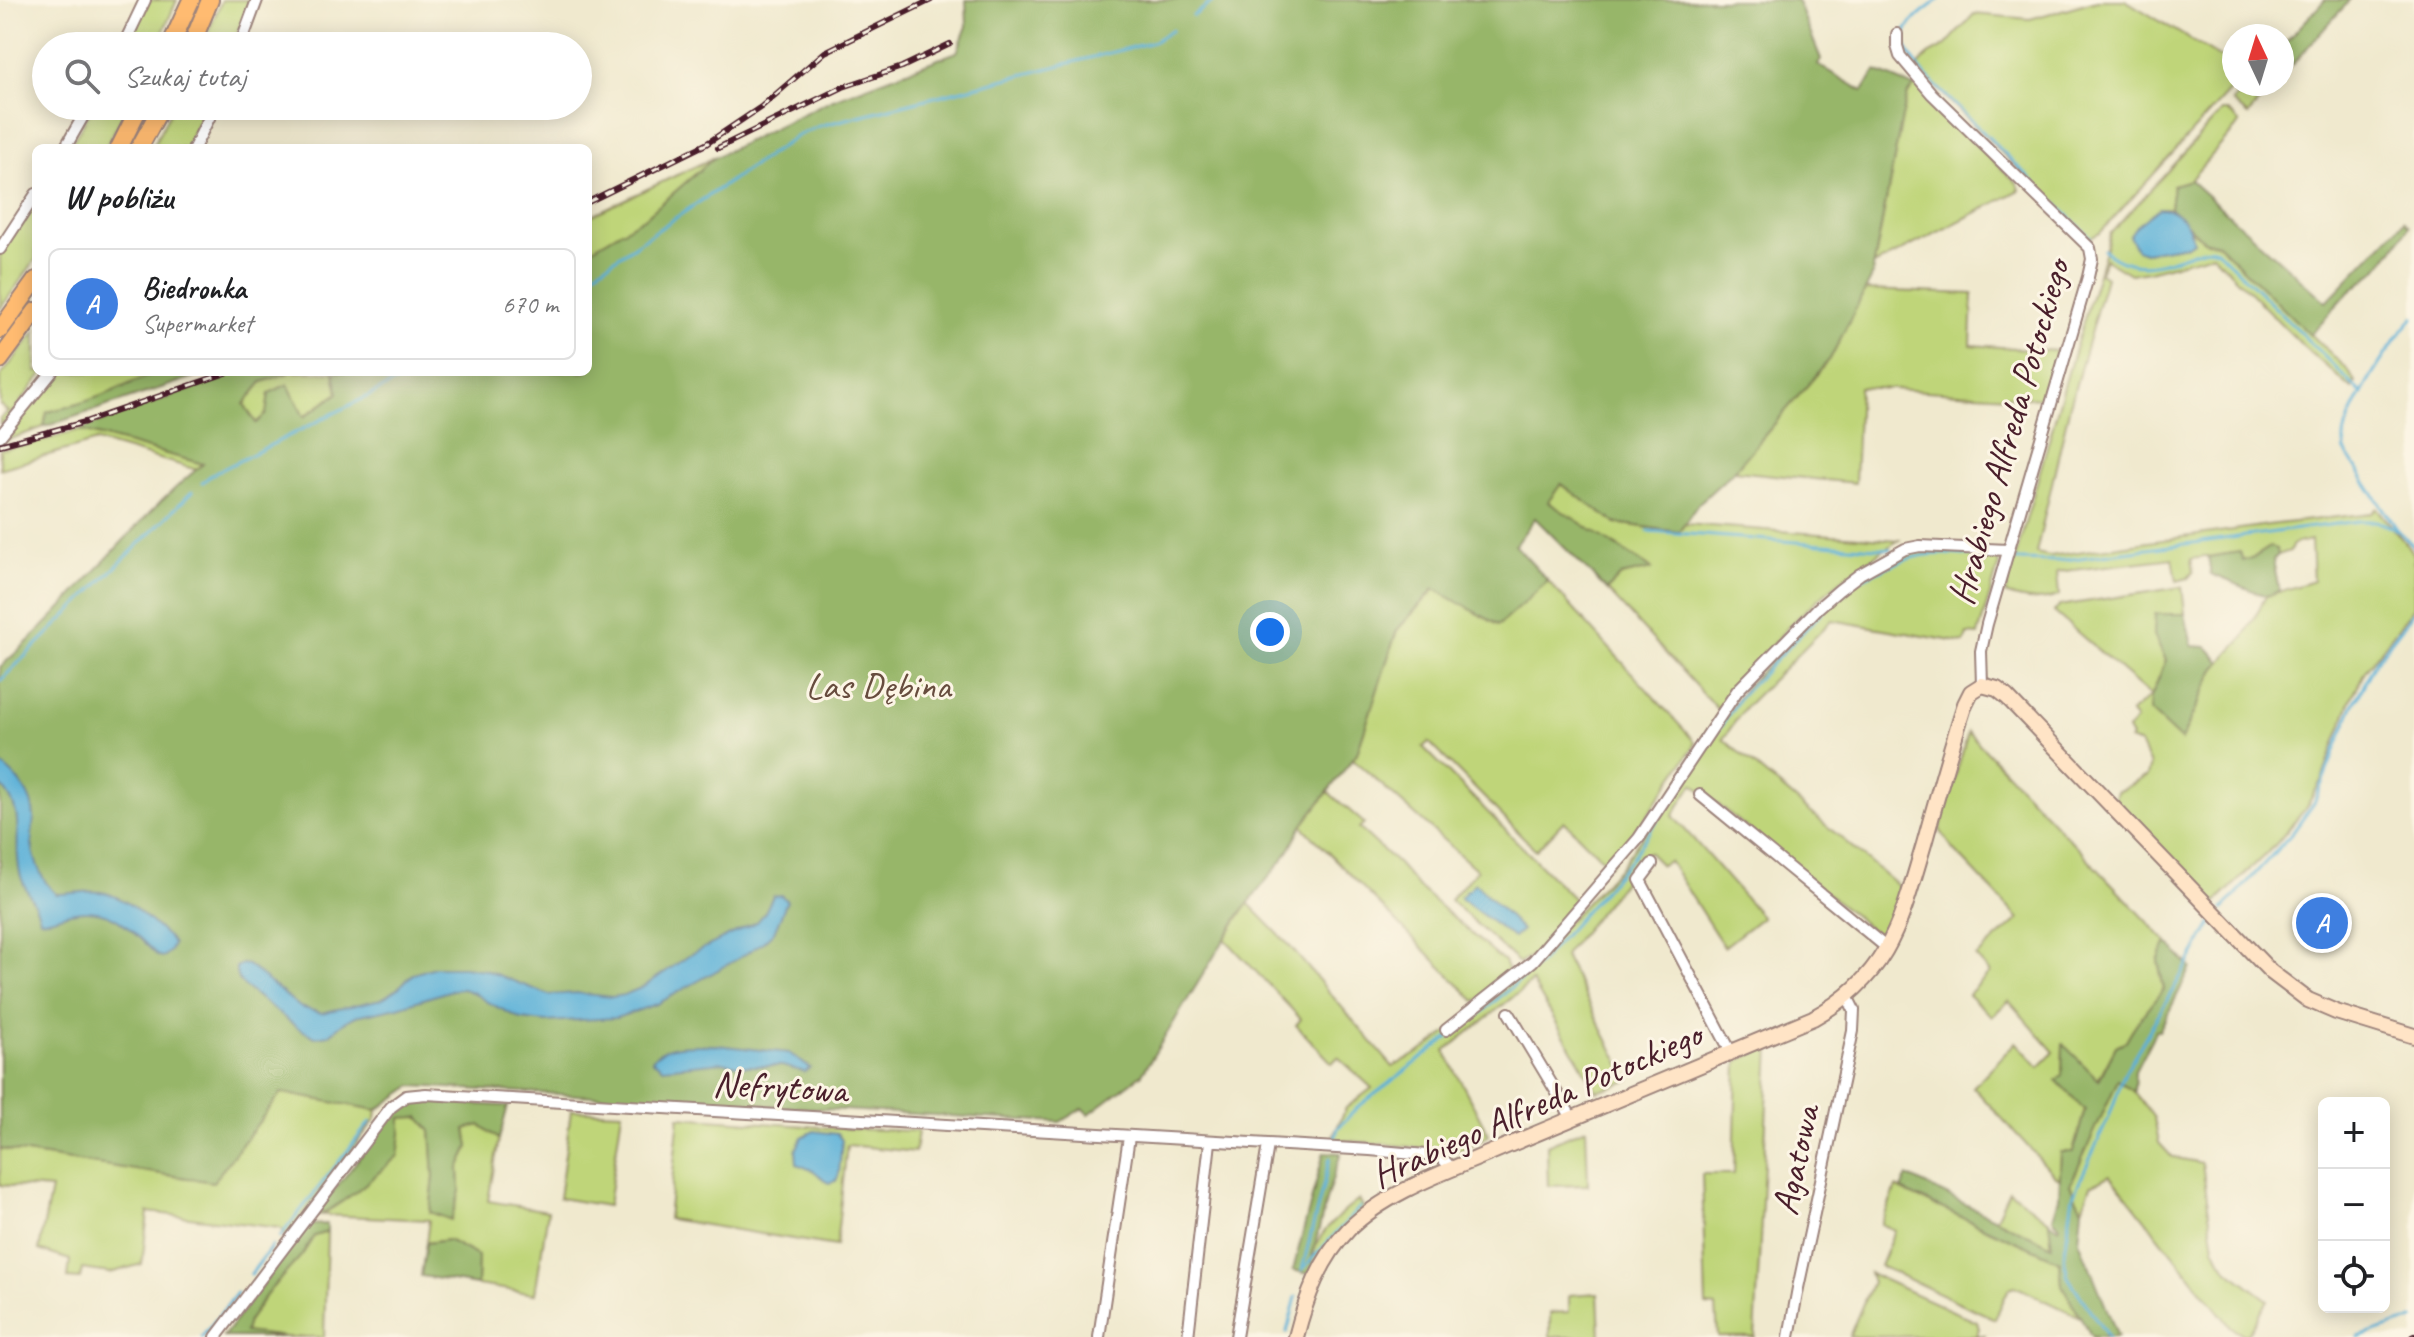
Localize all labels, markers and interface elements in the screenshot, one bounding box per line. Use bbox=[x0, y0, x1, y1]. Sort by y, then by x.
north arrow bbox=[2222, 24, 2294, 96]
search box bbox=[32, 32, 592, 120]
icon: search bbox=[60, 54, 104, 98]
text: Szukaj tutaj bbox=[124, 57, 246, 95]
text: W pobliżu bbox=[64, 175, 173, 218]
street label: Hrabiego Alfreda Potockiego bbox=[1937, 251, 2081, 610]
text: Biedronka bbox=[142, 269, 246, 307]
text: A bbox=[85, 288, 99, 321]
text: 670 m bbox=[502, 288, 558, 321]
text: Supermarket bbox=[142, 307, 253, 340]
your location bbox=[1250, 612, 1290, 652]
park label: Las Dębina bbox=[805, 662, 953, 709]
pin: A bbox=[2296, 893, 2348, 953]
street label: Hrabiego Alfreda Potockiego bbox=[1364, 1009, 1712, 1198]
street label: Nefrytowa bbox=[712, 1060, 852, 1114]
map controls bbox=[2318, 1097, 2390, 1313]
button: + bbox=[2318, 1097, 2390, 1169]
street label: Agatowa bbox=[1761, 1098, 1831, 1219]
button: − bbox=[2318, 1169, 2390, 1241]
button: locate bbox=[2318, 1241, 2390, 1313]

